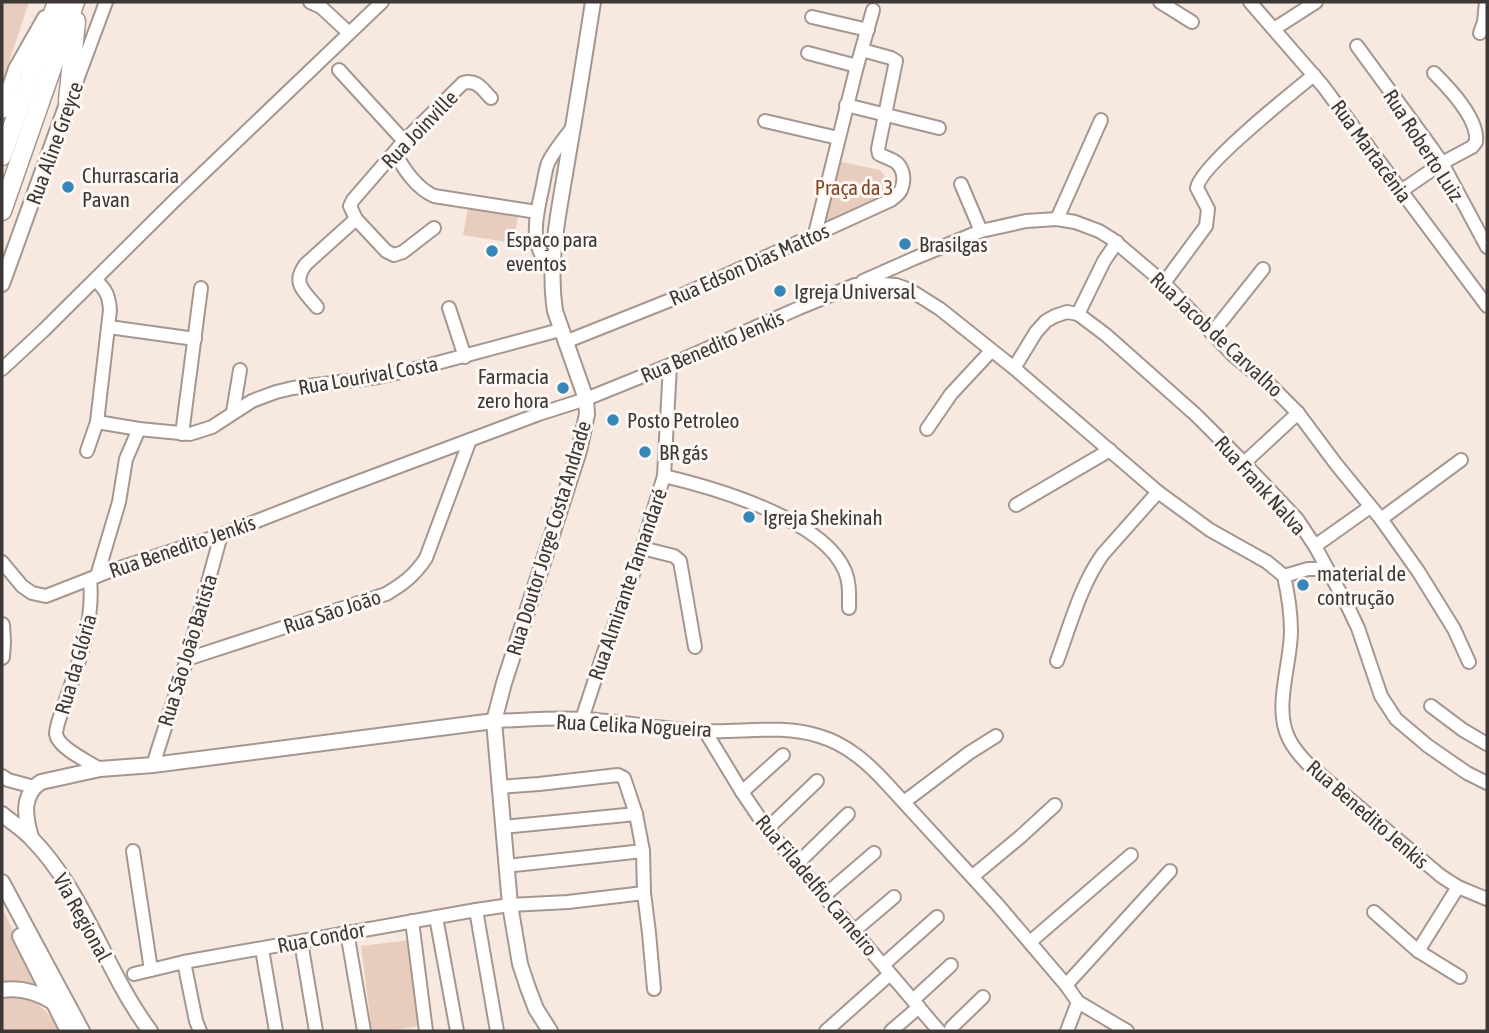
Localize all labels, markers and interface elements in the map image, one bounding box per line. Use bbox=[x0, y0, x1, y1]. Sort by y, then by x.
street label: Rua Aline Greyce bbox=[21, 78, 87, 208]
street label: Rua Joinville bbox=[376, 85, 462, 173]
street label: Rua Roberto Luiz bbox=[1379, 85, 1469, 206]
street label: Rua Martacênia bbox=[1327, 95, 1417, 207]
place label: Churrascaria Pavan bbox=[82, 163, 179, 211]
park label: Praça da 3 bbox=[815, 175, 893, 199]
marker: Churrascaria Pavan bbox=[60, 179, 76, 195]
street label: Rua Edson Dias Mattos bbox=[665, 218, 833, 310]
place label: Espaço para eventos bbox=[506, 227, 598, 275]
place label: Brasilgas bbox=[919, 232, 988, 256]
marker: Brasilgas bbox=[897, 236, 913, 252]
marker: Espaço para eventos bbox=[484, 243, 500, 259]
street label: Rua Jacob de Carvalho bbox=[1146, 267, 1288, 401]
place label: Igreja Universal bbox=[794, 279, 916, 303]
marker: Igreja Universal bbox=[772, 283, 788, 299]
street label: Rua Benedito Jenkis bbox=[637, 305, 787, 387]
street label: Rua Lourival Costa bbox=[296, 351, 440, 399]
place label: Farmacia zero hora bbox=[478, 364, 549, 412]
marker: Farmacia zero hora bbox=[555, 380, 571, 396]
place label: Posto Petroleo bbox=[627, 408, 739, 432]
marker: Posto Petroleo bbox=[605, 412, 621, 428]
street label: Rua Doutor Jorge Costa Andrade bbox=[501, 418, 595, 658]
street label: Rua Frank Nalva bbox=[1210, 431, 1312, 539]
place label: BR gás bbox=[659, 440, 708, 464]
marker: BR gás bbox=[637, 444, 653, 460]
street label: Rua Almirante Tamandaré bbox=[583, 485, 671, 683]
place label: Igreja Shekinah bbox=[763, 505, 883, 529]
marker: Igreja Shekinah bbox=[741, 509, 757, 525]
street label: Rua Benedito Jenkis bbox=[106, 510, 258, 582]
place label: material de contrução bbox=[1317, 561, 1406, 609]
street label: Rua São João Batista bbox=[152, 571, 222, 729]
marker: material de contrução bbox=[1295, 577, 1311, 593]
street label: Rua São João bbox=[280, 584, 384, 638]
street label: Rua da Glória bbox=[49, 611, 101, 717]
street label: Rua Celika Nogueira bbox=[556, 709, 712, 741]
street label: Rua Benedito Jenkis bbox=[1302, 755, 1434, 873]
street label: Rua Filadelfio Carneiro bbox=[751, 810, 883, 960]
street label: Via Regional bbox=[49, 869, 117, 966]
street label: Rua Condor bbox=[275, 917, 368, 957]

